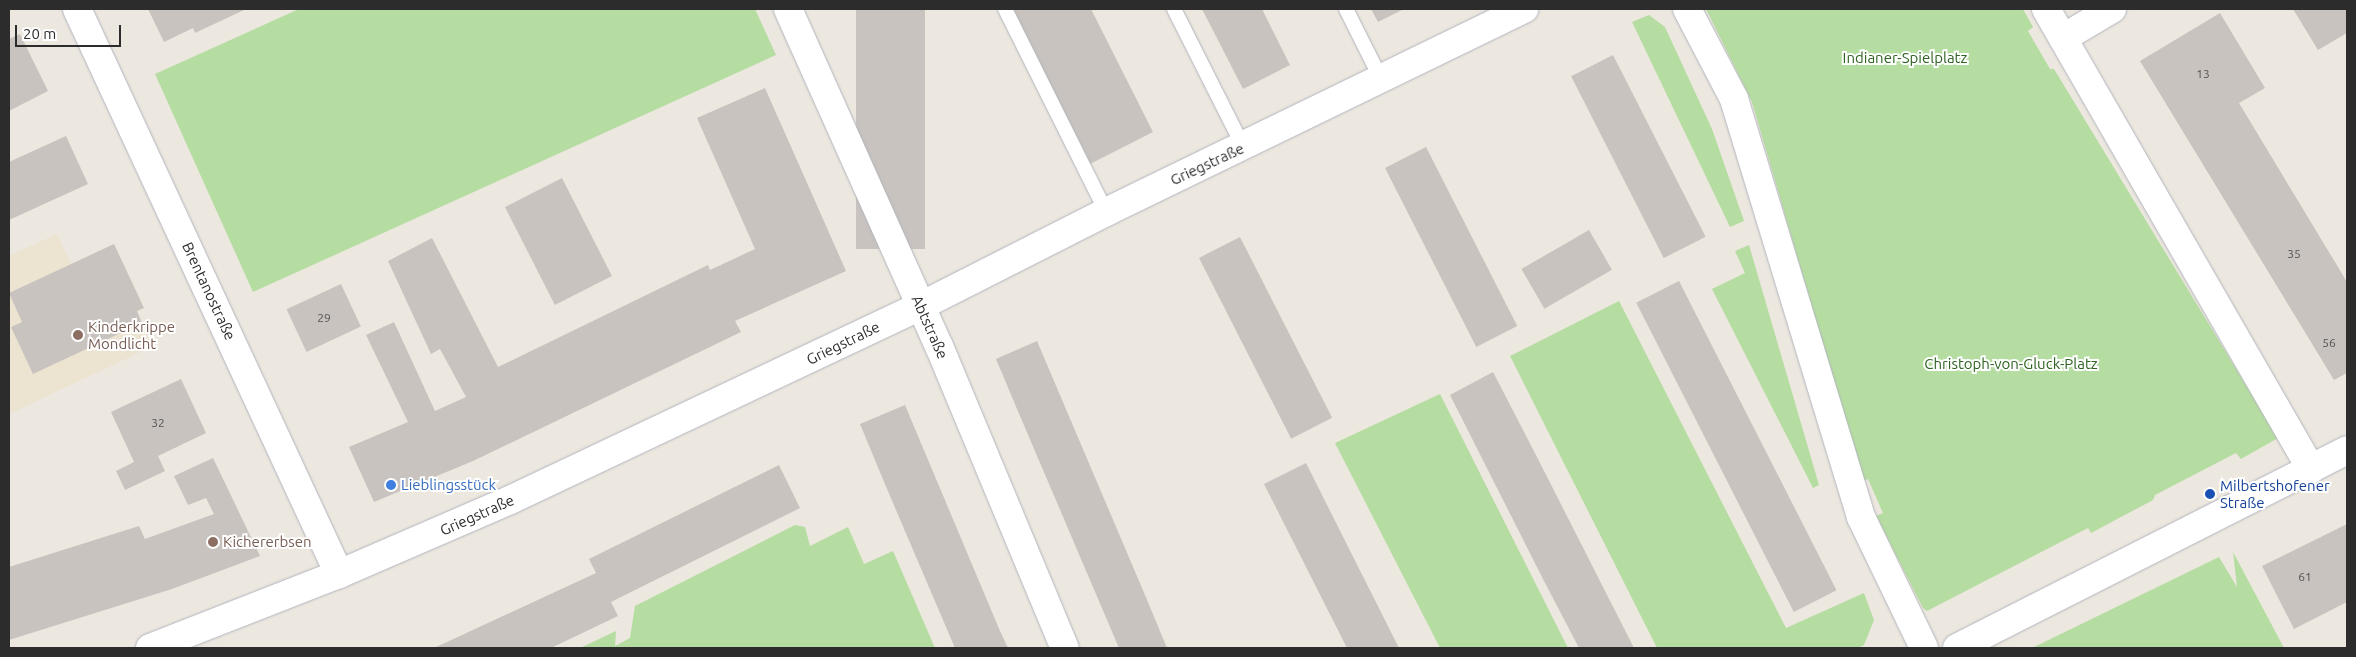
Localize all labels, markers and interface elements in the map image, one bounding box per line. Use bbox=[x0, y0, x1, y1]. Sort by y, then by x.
scale bar bbox=[18, 15, 124, 47]
text: 20 m bbox=[23, 25, 56, 42]
park label: Indianer-Spielplatz bbox=[1843, 49, 1967, 67]
house number: 13 bbox=[2196, 67, 2210, 81]
street label: Griegstraße bbox=[1167, 139, 1247, 189]
street label: Brentanostraße bbox=[178, 239, 240, 343]
house number: 35 bbox=[2287, 247, 2301, 261]
street label: Abtstraße bbox=[908, 292, 952, 362]
house number: 29 bbox=[317, 311, 331, 325]
place label: Kinderkrippe Mondlicht bbox=[88, 317, 175, 352]
street label: Griegstraße bbox=[803, 318, 883, 368]
marker: Kinderkrippe Mondlicht bbox=[72, 329, 84, 341]
house number: 56 bbox=[2322, 336, 2336, 350]
park label: Christoph-von-Gluck-Platz bbox=[1924, 355, 2098, 373]
house number: 32 bbox=[151, 416, 165, 430]
place label: Lieblingsstück bbox=[401, 476, 496, 494]
place label: Milbertshofener Straße bbox=[2220, 476, 2330, 511]
marker: Lieblingsstück bbox=[385, 479, 397, 491]
marker: Milbertshofener Straße bbox=[2204, 488, 2216, 500]
street label: Griegstraße bbox=[437, 491, 517, 539]
place label: Kichererbsen bbox=[223, 533, 312, 551]
marker: Kichererbsen bbox=[207, 536, 219, 548]
house number: 61 bbox=[2298, 570, 2312, 584]

